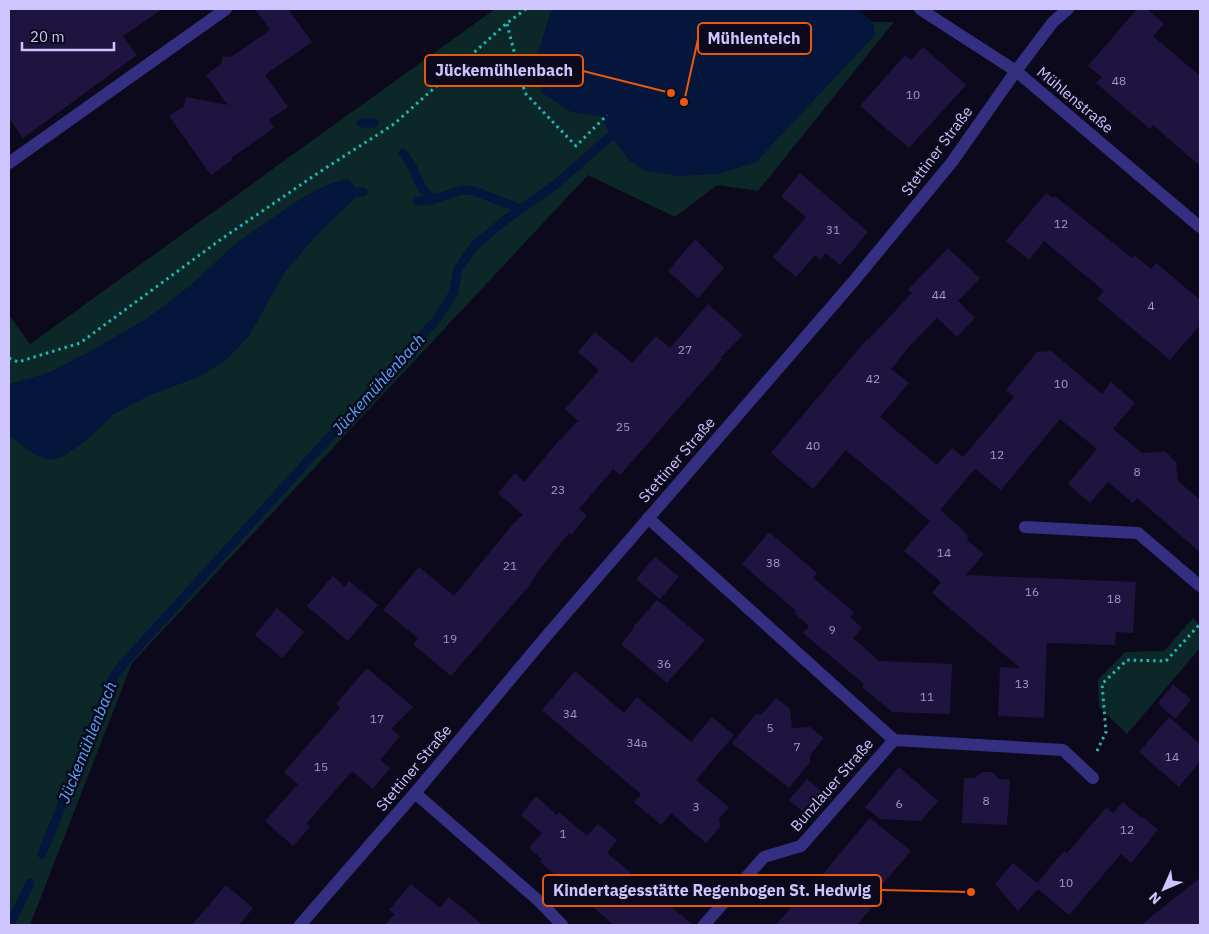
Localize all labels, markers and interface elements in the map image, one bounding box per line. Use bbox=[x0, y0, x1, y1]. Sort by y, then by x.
scale bar bbox=[22, 20, 115, 52]
callout: Mühlenteich bbox=[698, 23, 811, 54]
text: 20 m bbox=[30, 27, 65, 46]
text: Mühlenteich bbox=[708, 28, 801, 48]
callout: Jückemühlenbach bbox=[425, 55, 583, 86]
text: Jückemühlenbach bbox=[435, 60, 573, 80]
street label: Mühlenstraße bbox=[1033, 62, 1117, 137]
house number: 48 bbox=[1112, 73, 1126, 88]
house number: 10 bbox=[906, 87, 920, 102]
street label: Stettiner Straße bbox=[897, 102, 976, 199]
house number: 12 bbox=[1054, 216, 1068, 231]
house number: 31 bbox=[826, 222, 840, 237]
house number: 44 bbox=[932, 287, 946, 302]
house number: 4 bbox=[1147, 298, 1155, 313]
water label: Jückemühlenbach bbox=[327, 329, 429, 439]
house number: 27 bbox=[678, 342, 692, 357]
house number: 42 bbox=[866, 371, 880, 386]
house number: 10 bbox=[1054, 376, 1068, 391]
street label: Stettiner Straße bbox=[634, 413, 719, 506]
house number: 25 bbox=[616, 419, 630, 434]
house number: 40 bbox=[806, 438, 820, 453]
house number: 12 bbox=[990, 447, 1004, 462]
house number: 8 bbox=[1133, 464, 1141, 479]
house number: 23 bbox=[551, 482, 565, 497]
house number: 14 bbox=[937, 545, 951, 560]
house number: 38 bbox=[766, 555, 780, 570]
house number: 21 bbox=[503, 558, 517, 573]
house number: 16 bbox=[1025, 584, 1039, 599]
house number: 18 bbox=[1107, 591, 1121, 606]
house number: 9 bbox=[828, 622, 836, 637]
house number: 19 bbox=[443, 631, 457, 646]
house number: 36 bbox=[657, 656, 671, 671]
house number: 13 bbox=[1015, 676, 1029, 691]
water label: Jückemühlenbach bbox=[54, 678, 120, 806]
house number: 11 bbox=[920, 689, 934, 704]
house number: 34 bbox=[563, 706, 577, 721]
house number: 17 bbox=[370, 711, 384, 726]
street label: Stettiner Straße bbox=[372, 720, 455, 815]
house number: 5 bbox=[766, 720, 774, 735]
street label: Bunzlauer Straße bbox=[786, 734, 877, 835]
house number: 34a bbox=[627, 735, 648, 750]
house number: 7 bbox=[793, 739, 801, 754]
house number: 14 bbox=[1165, 749, 1179, 764]
house number: 15 bbox=[314, 759, 328, 774]
house number: 8 bbox=[982, 793, 990, 808]
house number: 6 bbox=[895, 796, 903, 811]
house number: 3 bbox=[692, 799, 700, 814]
house number: 12 bbox=[1120, 822, 1134, 837]
house number: 1 bbox=[559, 826, 567, 841]
north arrow bbox=[1139, 864, 1189, 914]
callout: Kindertagesstätte Regenbogen St. Hedwig bbox=[543, 875, 881, 906]
house number: 10 bbox=[1059, 875, 1073, 890]
text: Kindertagesstätte Regenbogen St. Hedwig bbox=[553, 880, 871, 900]
text: N bbox=[1145, 888, 1165, 908]

